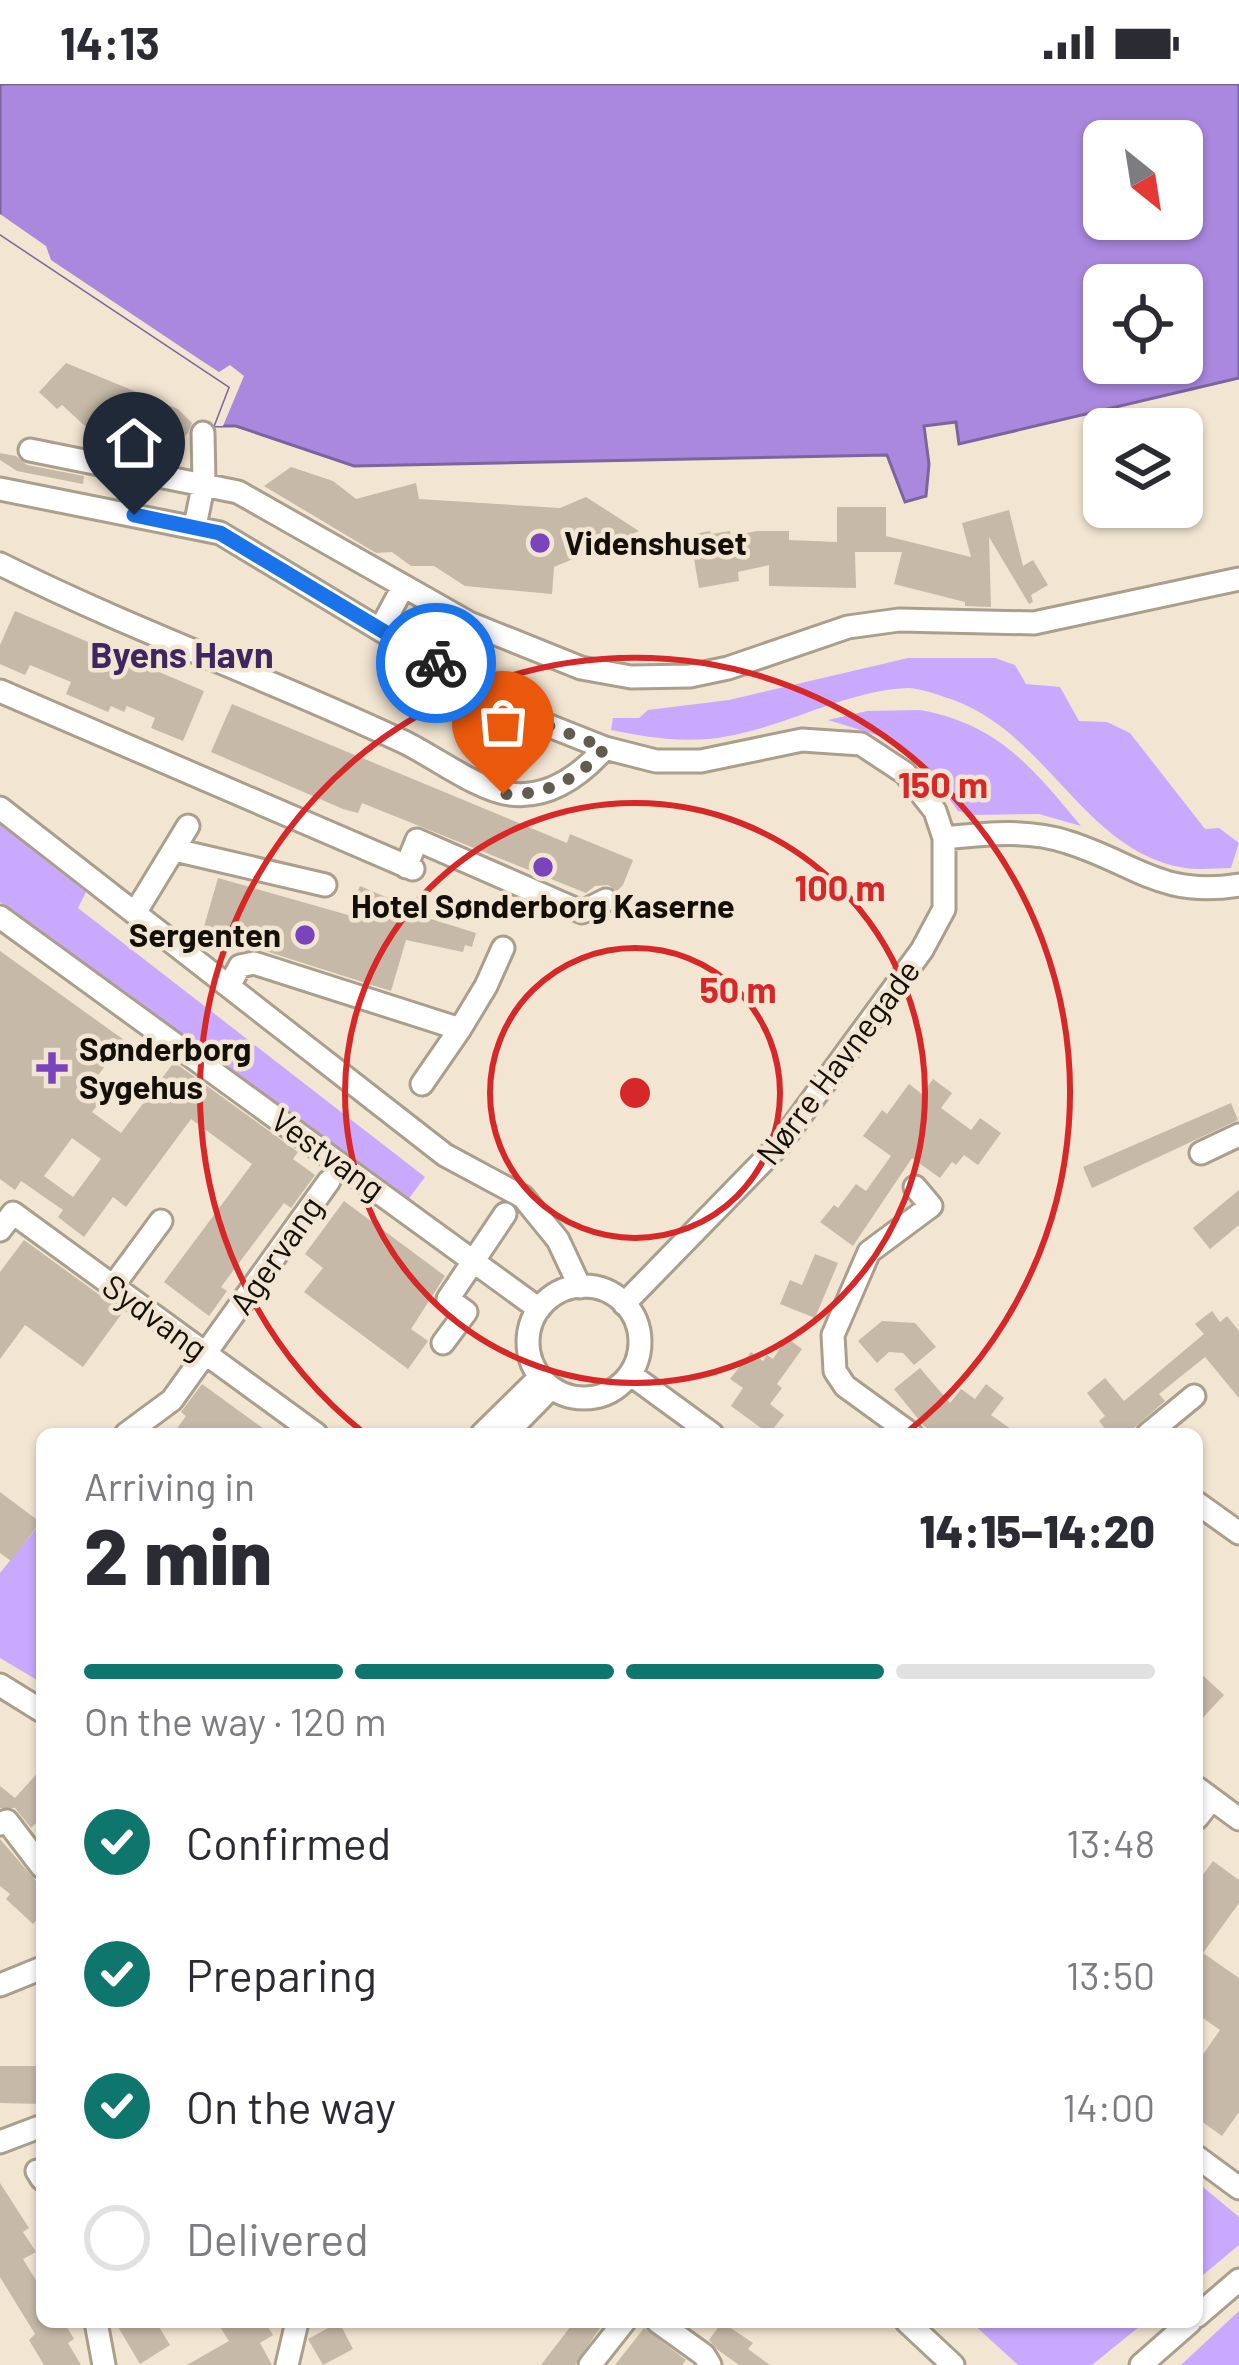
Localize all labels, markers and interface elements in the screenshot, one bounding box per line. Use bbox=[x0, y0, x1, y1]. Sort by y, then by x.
text: 14:13 bbox=[60, 15, 160, 69]
north arrow bbox=[1083, 120, 1203, 240]
map controls bbox=[1083, 120, 1203, 528]
button: locate bbox=[1083, 264, 1203, 384]
pin bbox=[83, 392, 185, 515]
button: layers bbox=[1083, 408, 1203, 528]
icon: home bbox=[101, 410, 167, 476]
place label: Videnshuset bbox=[564, 522, 747, 562]
marker: Videnshuset bbox=[527, 530, 553, 556]
courier bbox=[376, 603, 496, 723]
icon: bike bbox=[403, 630, 469, 696]
district label: Byens Havn bbox=[90, 632, 274, 675]
pin bbox=[452, 671, 554, 794]
icon: bag bbox=[470, 689, 536, 755]
text: 150 m bbox=[898, 762, 988, 805]
marker: Hotel Sønderborg Kaserne bbox=[530, 854, 556, 880]
text: 100 m bbox=[794, 865, 886, 908]
place label: Hotel Sønderborg Kaserne bbox=[351, 885, 735, 925]
place label: Sergenten bbox=[129, 914, 281, 954]
marker: Sergenten bbox=[292, 922, 318, 948]
street label: Nørre Havnegade bbox=[747, 951, 927, 1172]
text: 50 m bbox=[699, 967, 777, 1010]
place label: Sønderborg Sygehus bbox=[79, 1028, 251, 1106]
marker: Sønderborg Sygehus bbox=[36, 1052, 68, 1084]
centre of rings bbox=[614, 1072, 656, 1114]
street label: Vestvang bbox=[264, 1099, 393, 1208]
street label: Agervang bbox=[220, 1188, 330, 1321]
street label: Sydvang bbox=[95, 1265, 216, 1368]
text: Arriving in bbox=[84, 1462, 255, 1509]
text: 14:15–14:20 bbox=[920, 1503, 1155, 1557]
text: 2 min bbox=[84, 1507, 272, 1601]
text: On the way · 120 m bbox=[84, 1697, 386, 1744]
icon: check bbox=[84, 1809, 150, 1875]
text: Confirmed bbox=[186, 1815, 391, 1869]
text: 13:48 bbox=[1066, 1819, 1155, 1866]
icon: check bbox=[84, 1941, 150, 2007]
text: Preparing bbox=[186, 1947, 377, 2001]
text: 13:50 bbox=[1066, 1951, 1155, 1998]
icon: check bbox=[84, 2073, 150, 2139]
text: On the way bbox=[186, 2079, 396, 2133]
text: 14:00 bbox=[1063, 2083, 1155, 2130]
text: Delivered bbox=[186, 2211, 369, 2265]

